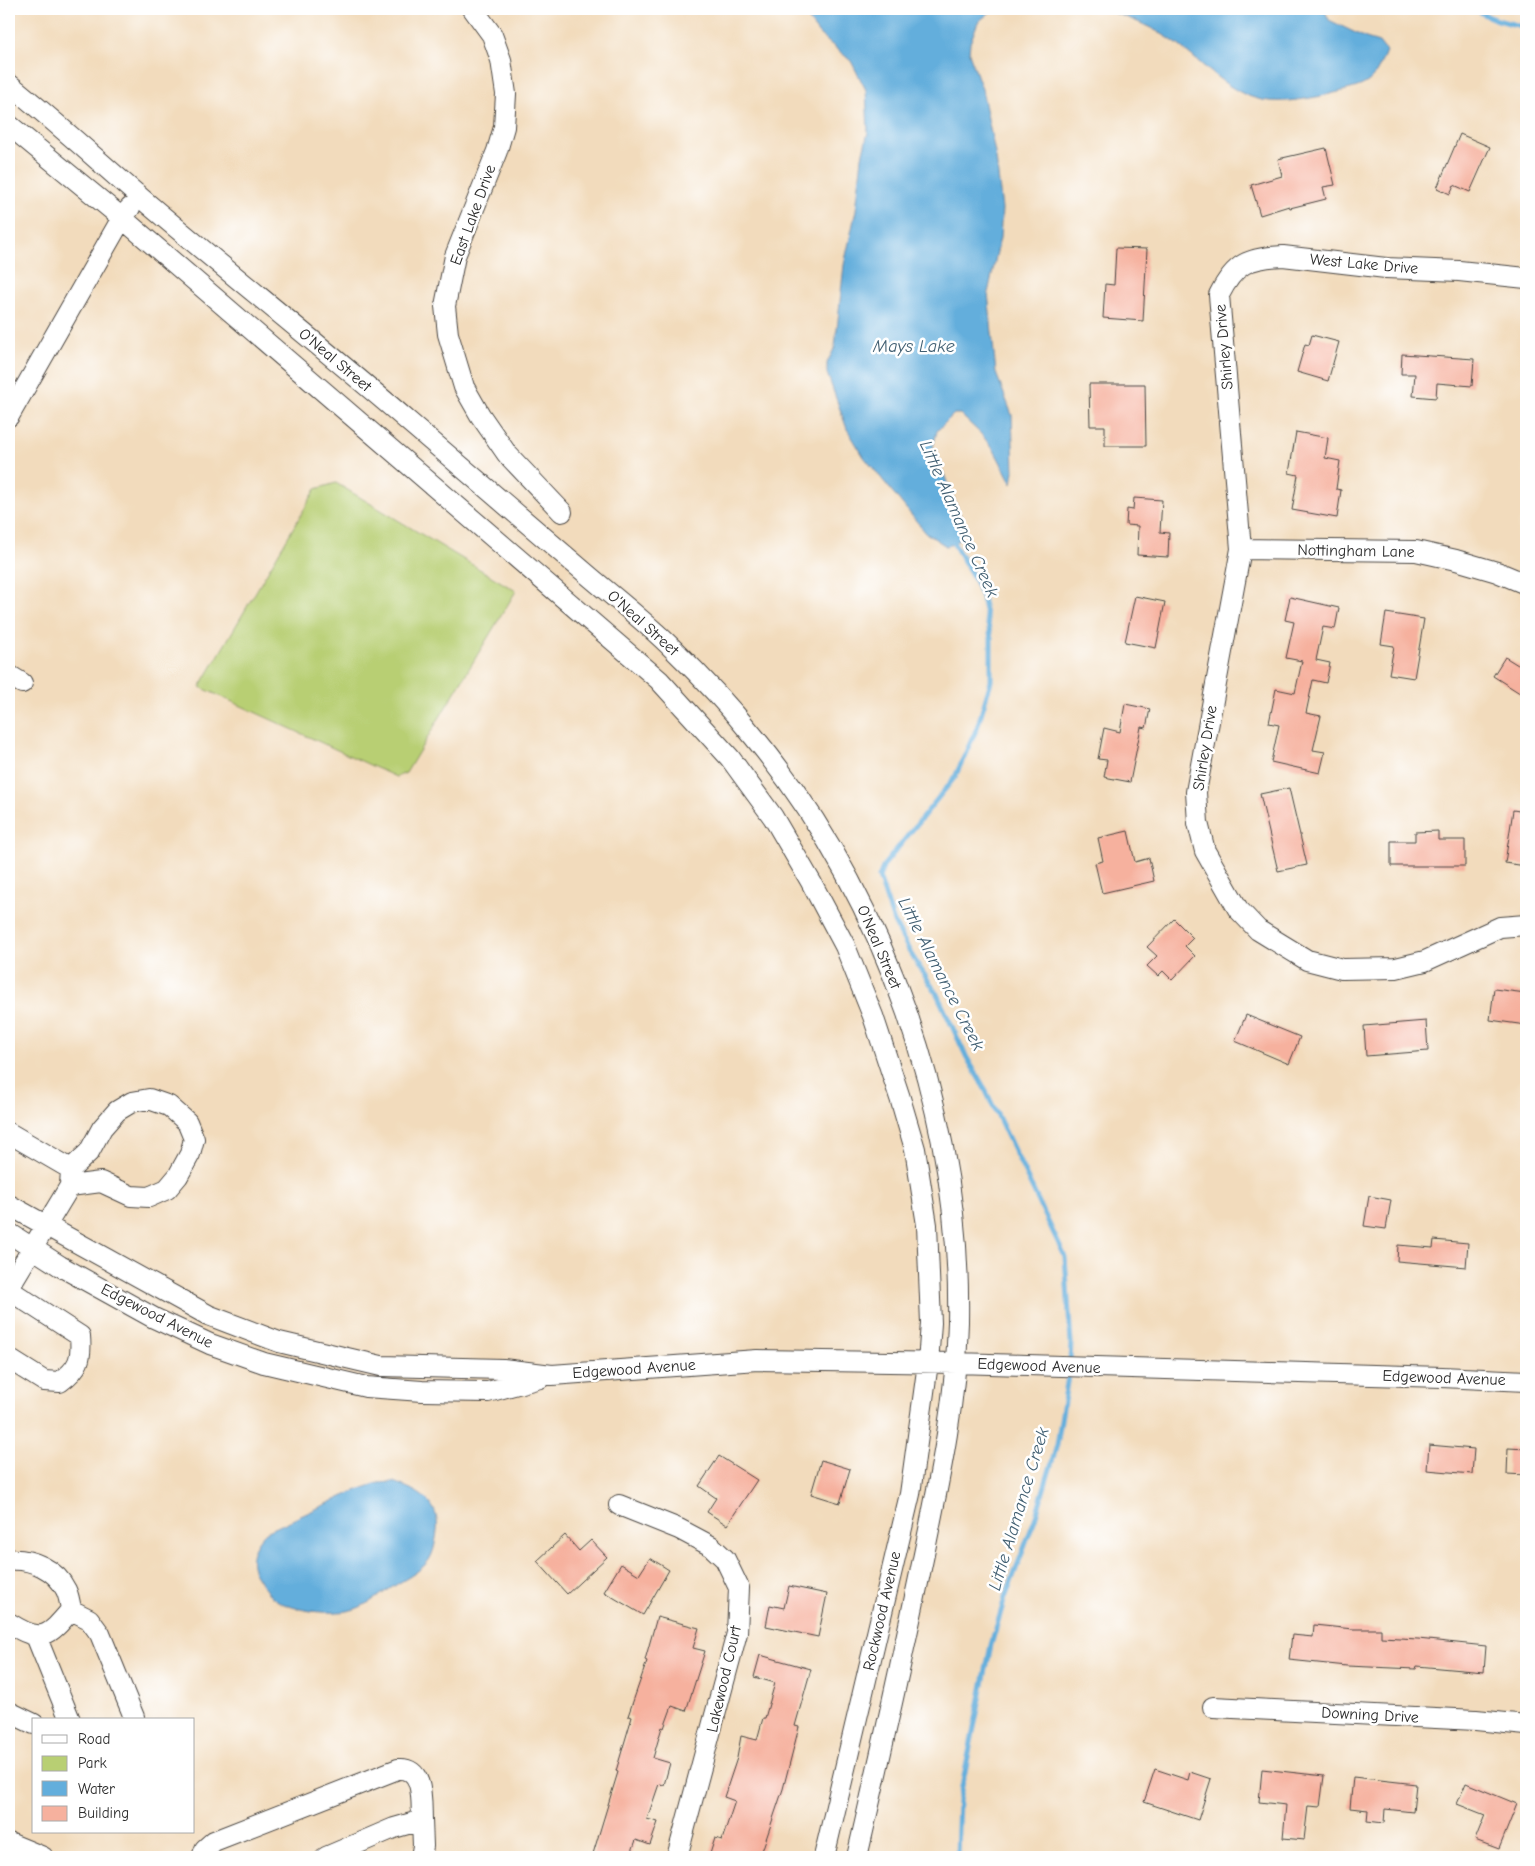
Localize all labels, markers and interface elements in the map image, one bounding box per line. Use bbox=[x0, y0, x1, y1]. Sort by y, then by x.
street label: East Lake Drive bbox=[446, 162, 500, 268]
street label: West Lake Drive bbox=[1309, 250, 1419, 278]
street label: Shirley Drive bbox=[1211, 303, 1237, 391]
street label: O'Neal Street bbox=[295, 324, 375, 396]
water label: Mays Lake bbox=[872, 336, 955, 357]
water label: Little Alamance Creek bbox=[915, 437, 1003, 601]
street label: Nottingham Lane bbox=[1297, 541, 1415, 561]
street label: O'Neal Street bbox=[604, 586, 682, 660]
street label: Shirley Drive bbox=[1189, 704, 1221, 792]
water label: Little Alamance Creek bbox=[893, 894, 989, 1054]
street label: O'Neal Street bbox=[853, 902, 905, 992]
street label: Edgewood Avenue bbox=[98, 1280, 216, 1352]
street label: Edgewood Avenue bbox=[977, 1355, 1101, 1377]
street label: Edgewood Avenue bbox=[572, 1356, 696, 1382]
street label: Edgewood Avenue bbox=[1382, 1367, 1506, 1389]
water label: Little Alamance Creek bbox=[984, 1425, 1054, 1593]
street label: Rockwood Avenue bbox=[860, 1550, 904, 1672]
street label: Lakewood Court bbox=[703, 1624, 745, 1734]
street label: Downing Drive bbox=[1321, 1703, 1419, 1727]
legend bbox=[32, 1718, 195, 1834]
text: Road bbox=[78, 1730, 110, 1748]
text: Park bbox=[78, 1754, 107, 1772]
text: Water bbox=[78, 1780, 115, 1798]
text: Building bbox=[78, 1804, 129, 1822]

